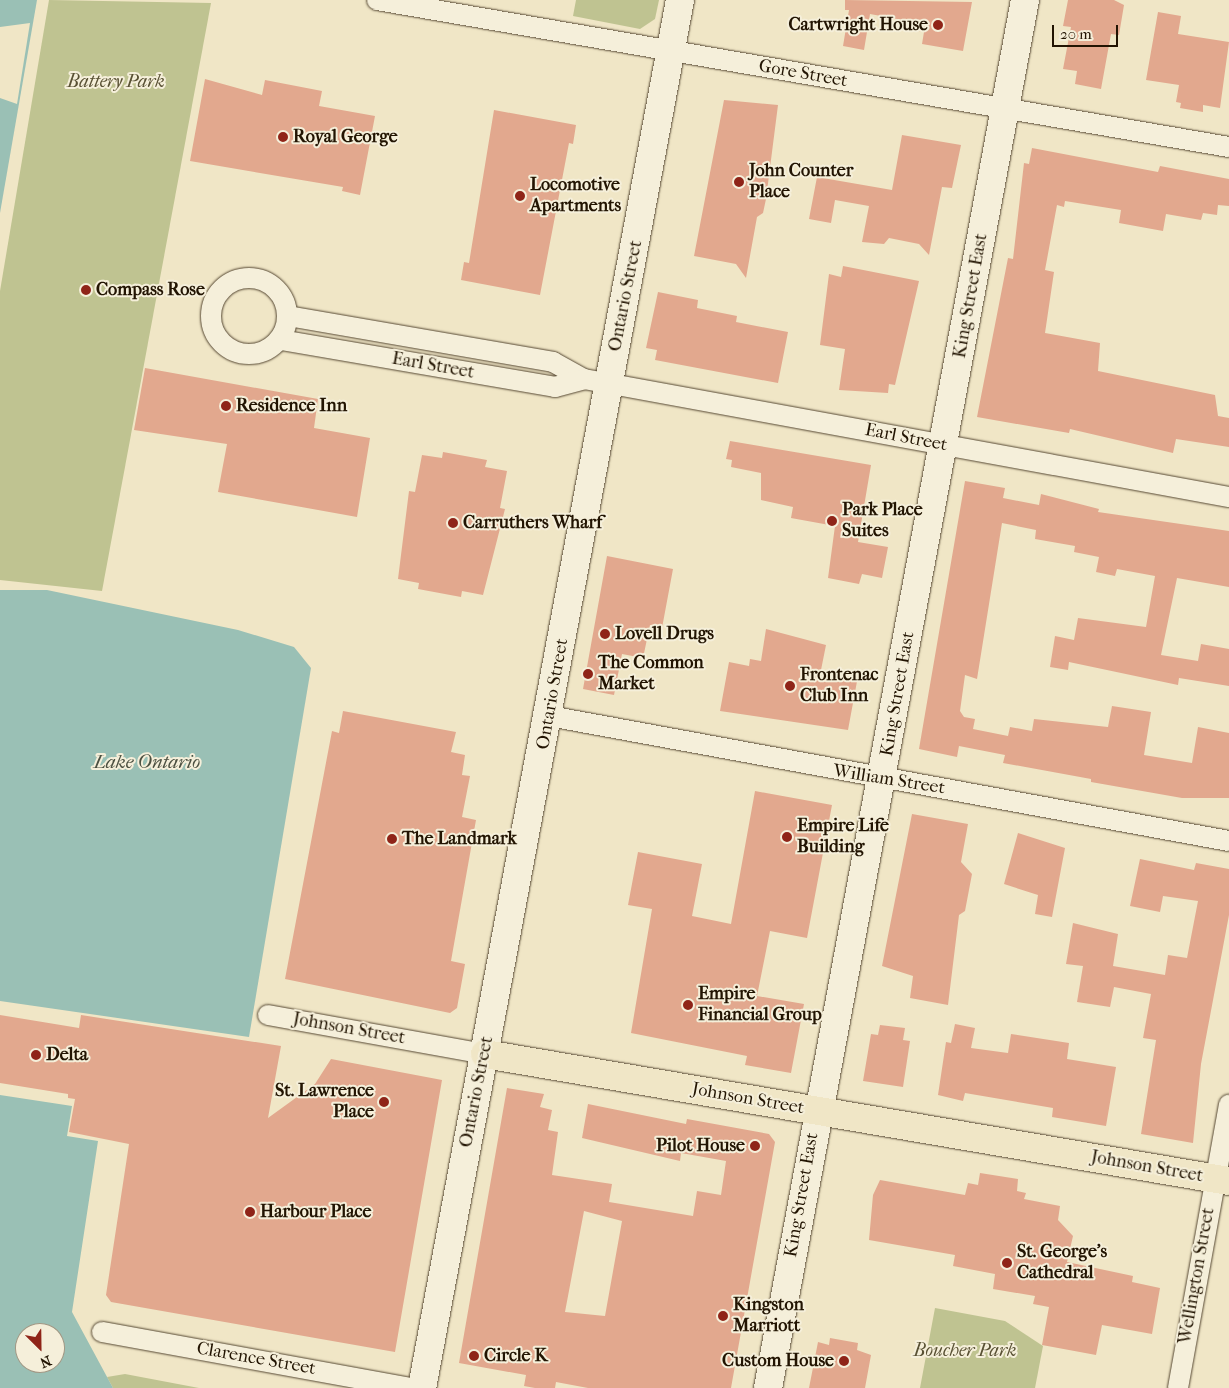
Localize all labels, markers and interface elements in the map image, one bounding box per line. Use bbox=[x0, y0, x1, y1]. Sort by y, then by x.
place label: Cartwright House bbox=[788, 14, 928, 36]
scale bar bbox=[1054, 15, 1120, 47]
marker: Cartwright House bbox=[932, 19, 944, 31]
text: 20 m bbox=[1060, 25, 1092, 43]
street label: Gore Street bbox=[757, 56, 849, 92]
park label: Battery Park bbox=[67, 71, 165, 93]
place label: Royal George bbox=[293, 126, 398, 148]
marker: Royal George bbox=[277, 131, 289, 143]
place label: John Counter Place bbox=[749, 161, 853, 203]
place label: Locomotive Apartments bbox=[530, 175, 621, 218]
marker: John Counter Place bbox=[733, 176, 745, 188]
marker: Locomotive Apartments bbox=[514, 190, 526, 202]
street label: King Street East bbox=[949, 232, 993, 360]
street label: Ontario Street bbox=[605, 239, 647, 353]
place label: Compass Rose bbox=[96, 279, 205, 301]
marker: Compass Rose bbox=[80, 284, 92, 296]
street label: Earl Street bbox=[390, 348, 476, 384]
place label: Residence Inn bbox=[236, 395, 347, 417]
marker: Residence Inn bbox=[220, 400, 232, 412]
street label: Earl Street bbox=[863, 419, 949, 457]
place label: Park Place Suites bbox=[842, 500, 923, 542]
place label: Carruthers Wharf bbox=[463, 512, 602, 534]
marker: Park Place Suites bbox=[826, 515, 838, 527]
marker: Carruthers Wharf bbox=[447, 517, 459, 529]
place label: Lovell Drugs bbox=[615, 623, 714, 645]
marker: Lovell Drugs bbox=[599, 628, 611, 640]
street label: King Street East bbox=[876, 630, 920, 758]
street label: Ontario Street bbox=[533, 637, 573, 751]
place label: The Common Market bbox=[598, 653, 704, 696]
place label: Frontenac Club Inn bbox=[800, 665, 879, 708]
marker: The Common Market bbox=[582, 668, 594, 680]
marker: Frontenac Club Inn bbox=[784, 680, 796, 692]
water label: Lake Ontario bbox=[94, 752, 200, 774]
street label: William Street bbox=[832, 761, 946, 799]
place label: Empire Life Building bbox=[797, 816, 889, 859]
place label: The Landmark bbox=[402, 828, 517, 850]
marker: Empire Life Building bbox=[781, 831, 793, 843]
marker: The Landmark bbox=[386, 833, 398, 845]
place label: Empire Financial Group bbox=[698, 984, 822, 1026]
marker: Empire Financial Group bbox=[682, 999, 694, 1011]
street label: Johnson Street bbox=[291, 1009, 407, 1049]
street label: Ontario Street bbox=[456, 1035, 498, 1149]
place label: Delta bbox=[46, 1044, 88, 1066]
marker: Delta bbox=[30, 1049, 42, 1061]
street label: Johnson Street bbox=[690, 1079, 806, 1119]
place label: St. Lawrence Place bbox=[275, 1081, 374, 1124]
marker: St. Lawrence Place bbox=[378, 1096, 390, 1108]
street label: King Street East bbox=[780, 1131, 824, 1259]
place label: Pilot House bbox=[656, 1135, 745, 1157]
marker: Pilot House bbox=[749, 1140, 761, 1152]
street label: Johnson Street bbox=[1089, 1147, 1205, 1187]
place label: Harbour Place bbox=[260, 1201, 371, 1223]
marker: Harbour Place bbox=[244, 1206, 256, 1218]
street label: Wellington Street bbox=[1174, 1206, 1220, 1346]
place label: St. George's Cathedral bbox=[1017, 1242, 1107, 1284]
marker: St. George's Cathedral bbox=[1001, 1257, 1013, 1269]
place label: Kingston Marriott bbox=[733, 1295, 804, 1338]
marker: Kingston Marriott bbox=[717, 1310, 729, 1322]
north arrow bbox=[15, 1323, 65, 1373]
street label: Clarence Street bbox=[195, 1338, 317, 1380]
park label: Boucher Park bbox=[913, 1340, 1017, 1362]
place label: Circle K bbox=[484, 1345, 547, 1367]
marker: Circle K bbox=[468, 1350, 480, 1362]
place label: Custom House bbox=[722, 1350, 834, 1372]
text: N bbox=[37, 1351, 54, 1371]
marker: Custom House bbox=[838, 1355, 850, 1367]

